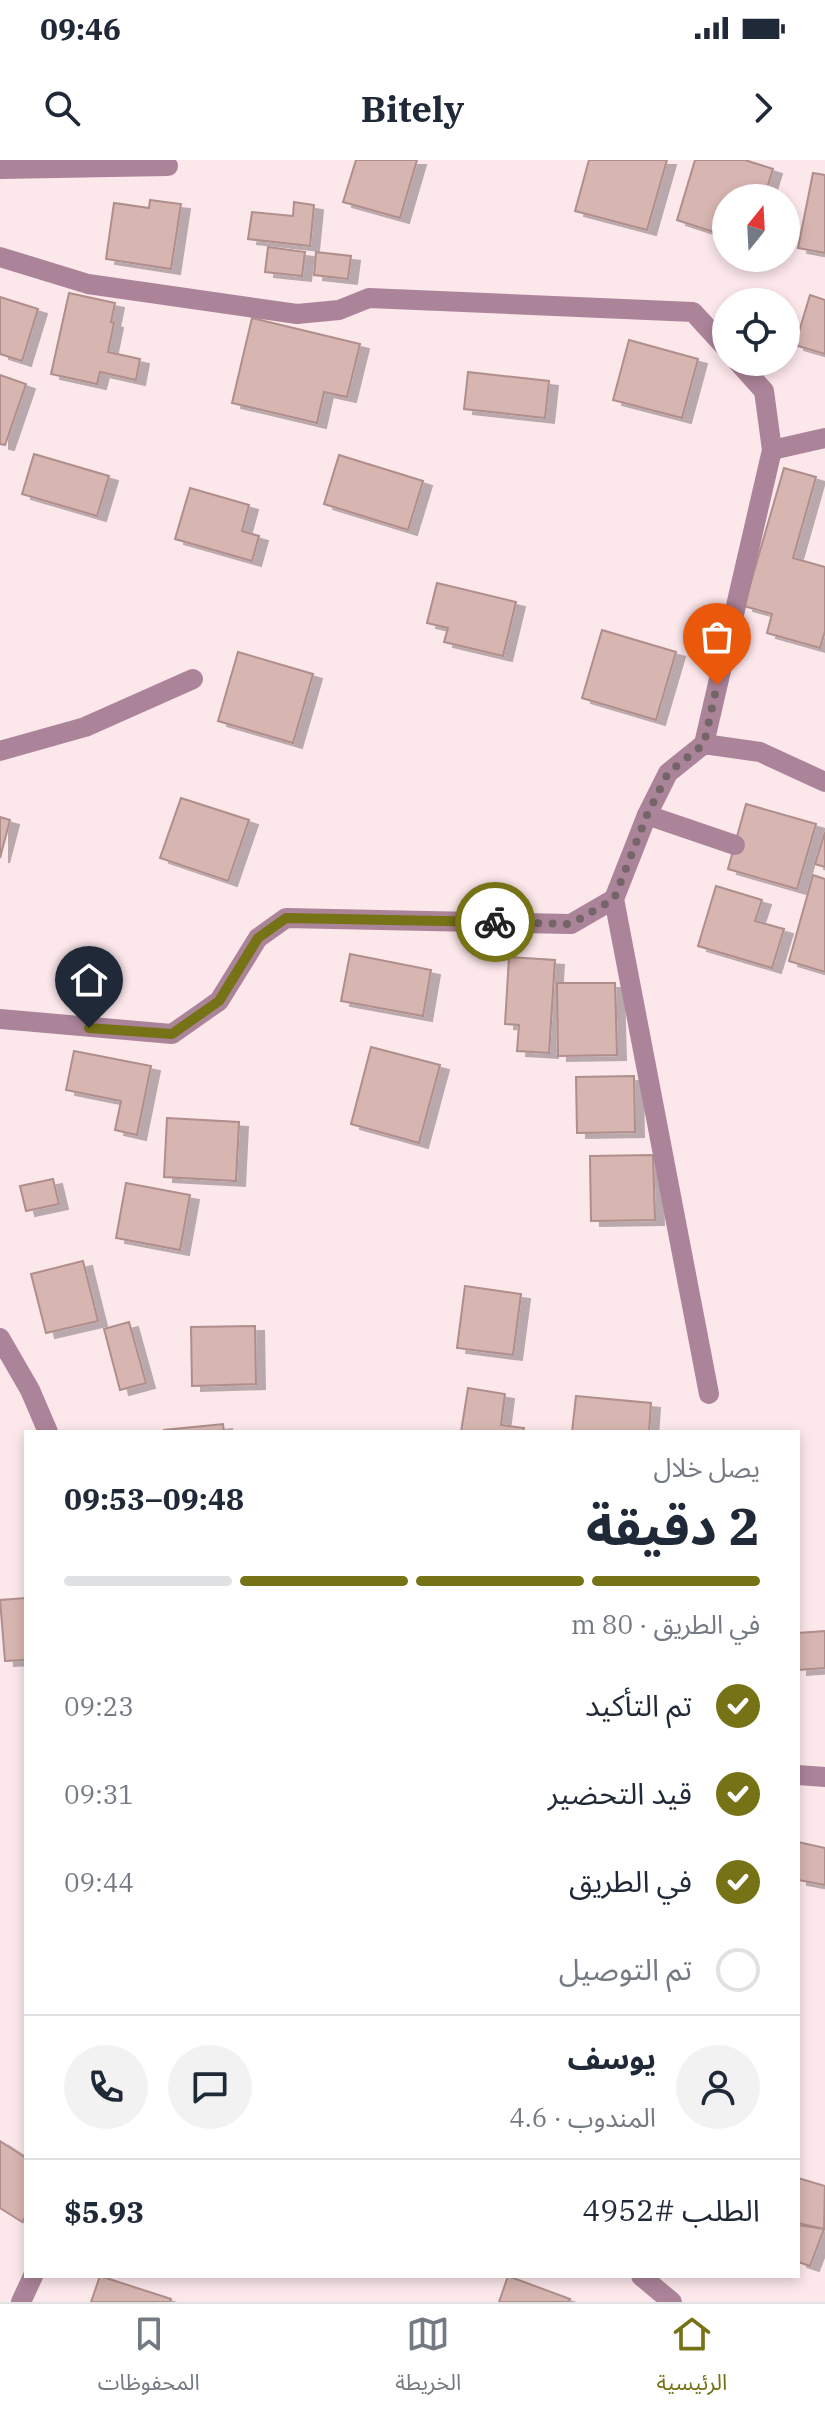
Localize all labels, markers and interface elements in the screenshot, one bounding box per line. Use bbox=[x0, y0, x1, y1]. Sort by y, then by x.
text: 09:46 bbox=[40, 9, 121, 48]
text: Bitely bbox=[361, 85, 464, 132]
icon: search bbox=[40, 86, 84, 130]
icon: forward bbox=[741, 86, 785, 130]
north arrow bbox=[712, 184, 800, 272]
map controls bbox=[712, 184, 800, 376]
button: locate bbox=[712, 288, 800, 376]
pin bbox=[683, 603, 751, 685]
icon: bag bbox=[695, 615, 739, 659]
courier bbox=[455, 882, 535, 962]
icon: bike bbox=[473, 900, 517, 944]
pin bbox=[55, 946, 123, 1028]
icon: home bbox=[67, 958, 111, 1002]
text: يصل خلال bbox=[654, 1450, 760, 1484]
text: 09:48–09:53 bbox=[64, 1479, 244, 1518]
text: 2 دقيقة bbox=[586, 1492, 760, 1559]
text: في الطريق · 80 m bbox=[571, 1607, 760, 1641]
icon: check bbox=[716, 1684, 760, 1728]
text: تم التأكيد bbox=[585, 1685, 692, 1724]
text: 09:23 bbox=[64, 1689, 134, 1723]
icon: check bbox=[716, 1772, 760, 1816]
text: قيد التحضير bbox=[548, 1773, 692, 1812]
text: 09:31 bbox=[64, 1777, 134, 1811]
icon: check bbox=[716, 1860, 760, 1904]
text: في الطريق bbox=[569, 1861, 692, 1900]
text: 09:44 bbox=[64, 1865, 134, 1899]
text: تم التوصيل bbox=[559, 1949, 692, 1988]
text: يوسف bbox=[568, 2038, 656, 2077]
button: phone bbox=[64, 2045, 148, 2129]
button: chat bbox=[168, 2045, 252, 2129]
button: person bbox=[676, 2045, 760, 2129]
text: المندوب · 4.6 bbox=[509, 2100, 656, 2134]
text: الطلب #4952 bbox=[582, 2190, 760, 2229]
text: $5.93 bbox=[64, 2192, 144, 2231]
tab: المحفوظات bbox=[98, 2312, 200, 2406]
tab: الخريطة bbox=[395, 2312, 461, 2406]
tab: الرئيسية bbox=[657, 2312, 727, 2406]

